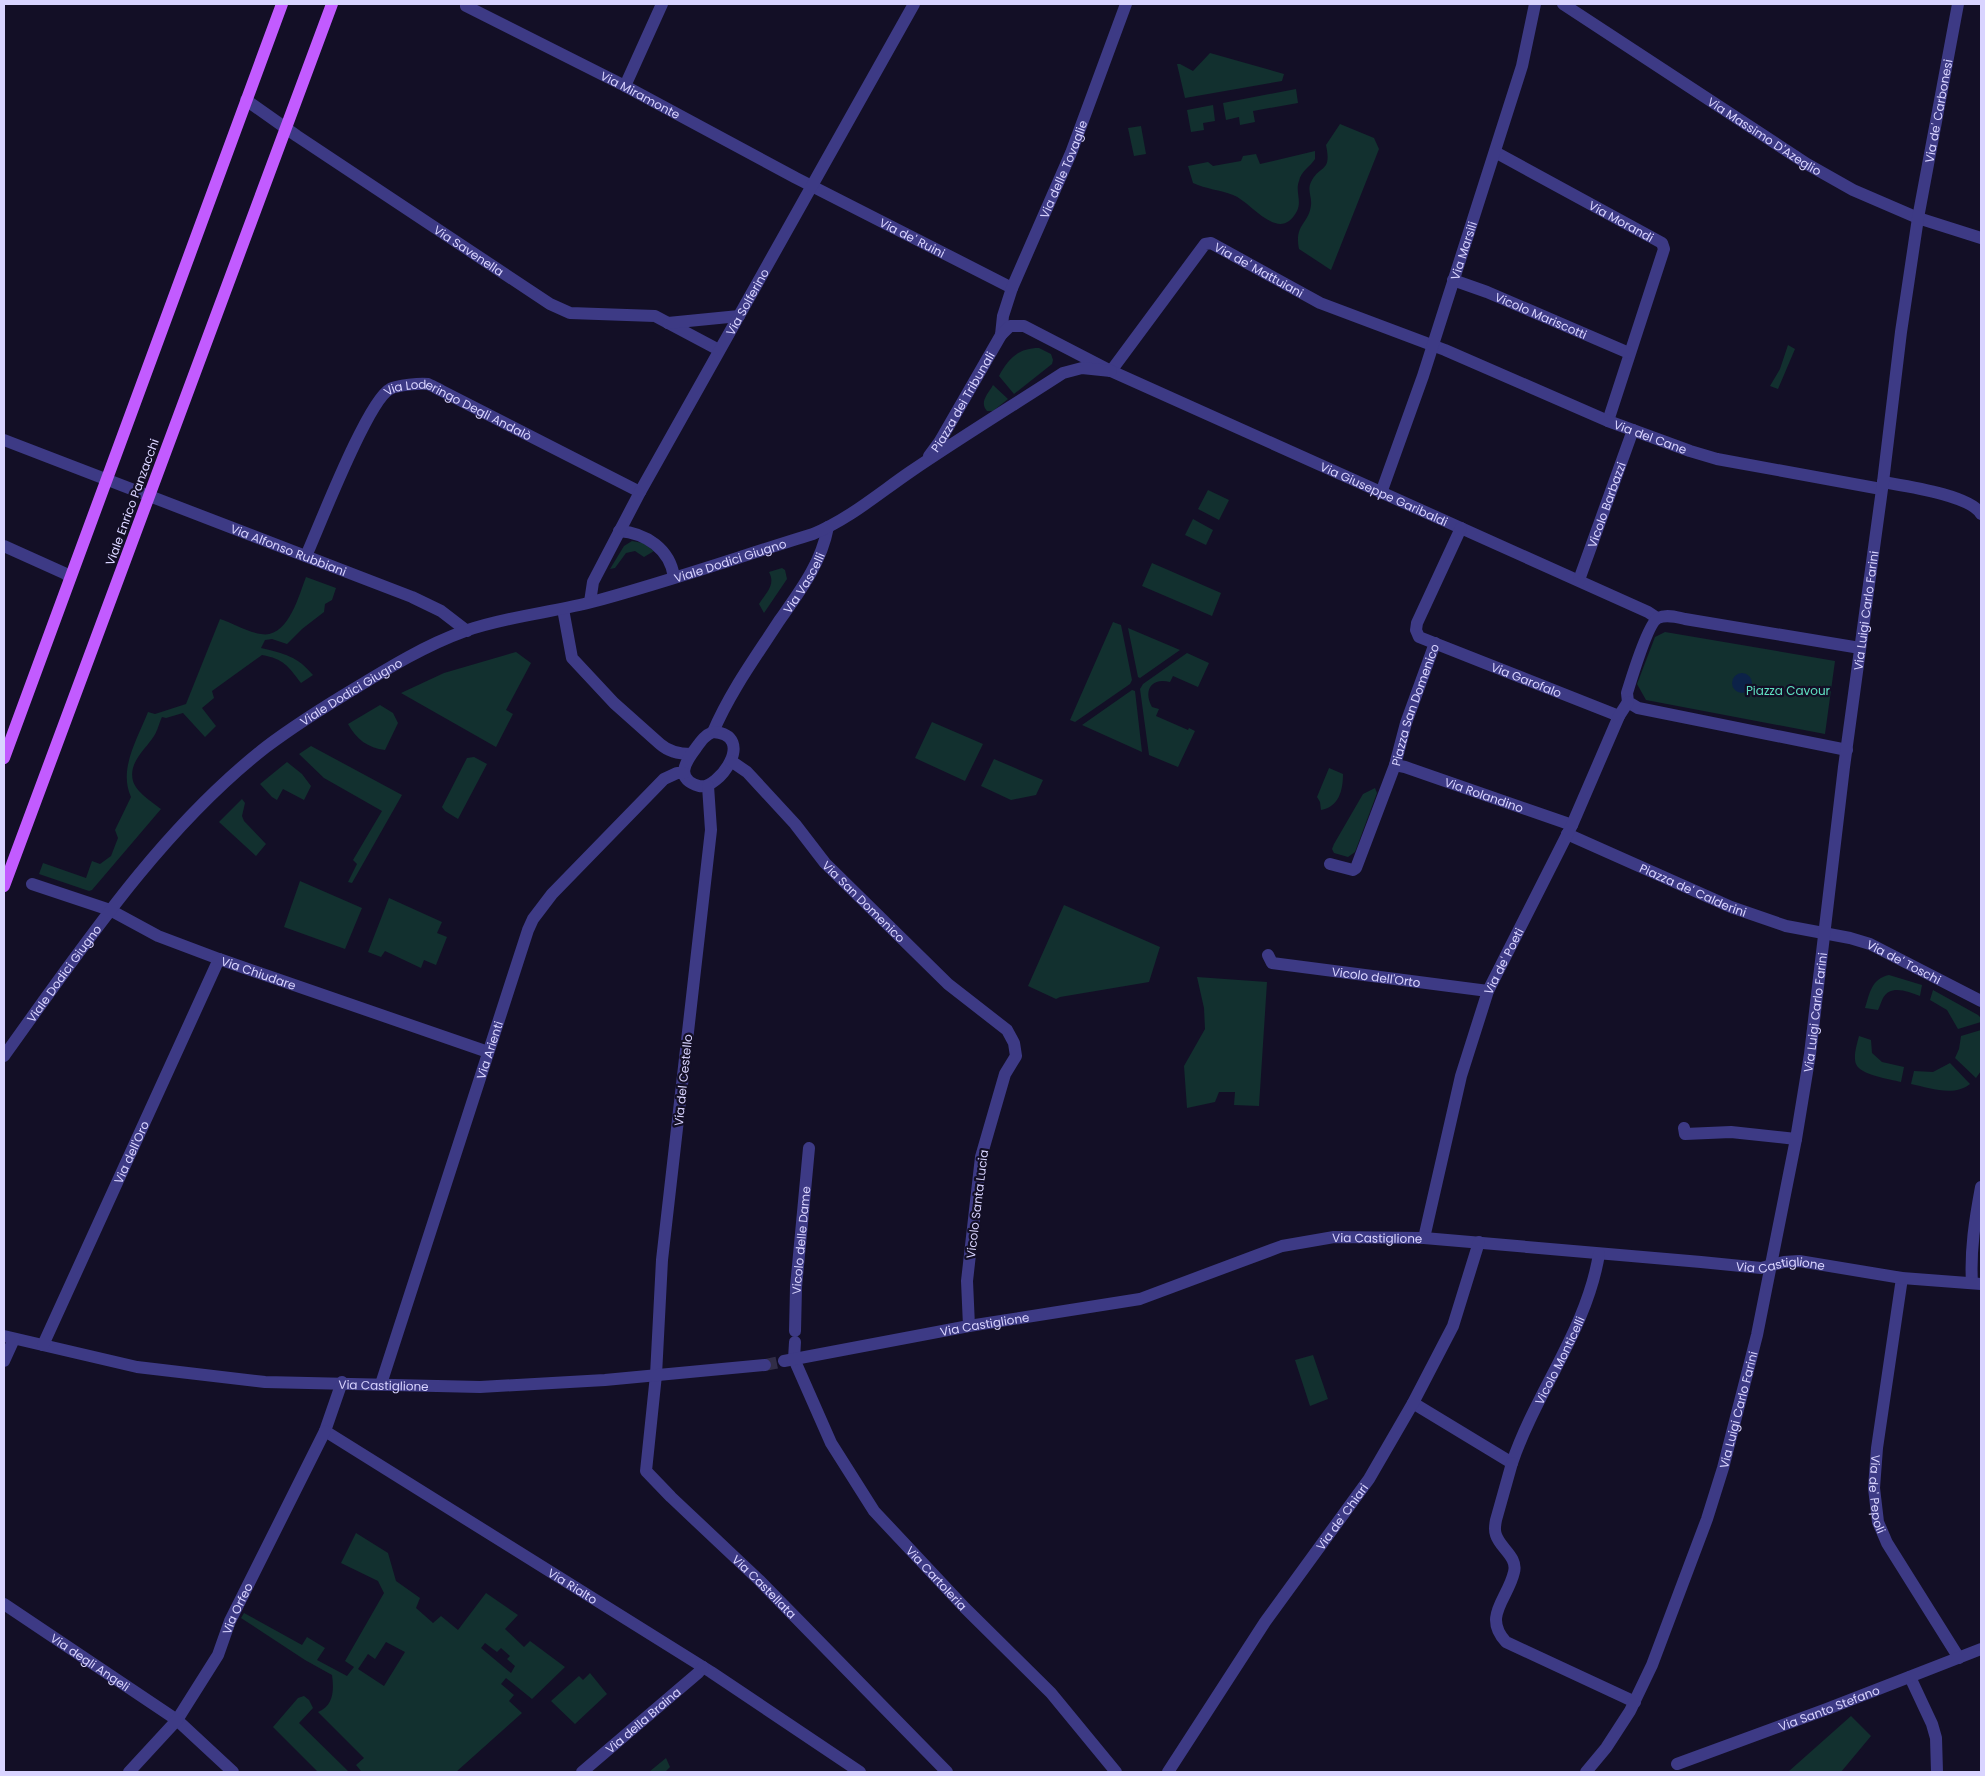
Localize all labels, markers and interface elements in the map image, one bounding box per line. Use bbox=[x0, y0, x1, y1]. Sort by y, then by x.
street label: Via de' Carbonesi bbox=[1920, 58, 1956, 164]
street label: Via Miramonte bbox=[598, 67, 683, 123]
street label: Via Massimo D'Azeglio bbox=[1704, 93, 1825, 179]
street label: Via delle Tovaglie bbox=[1035, 117, 1091, 221]
street label: Via Morandi bbox=[1586, 196, 1657, 246]
street label: Via de' Ruini bbox=[877, 213, 948, 261]
street label: Via Marsili bbox=[1446, 219, 1480, 282]
street label: Via Savenella bbox=[431, 221, 508, 280]
street label: Via de' Mattuiani bbox=[1211, 238, 1307, 301]
street label: Via Solferino bbox=[721, 265, 773, 338]
street label: Vicolo Mariscotti bbox=[1492, 288, 1590, 343]
street label: Piazza dei Tribunali bbox=[926, 348, 998, 455]
street label: Via Loderingo Degli Andalò bbox=[380, 375, 535, 444]
street label: Via del Cane bbox=[1611, 415, 1689, 458]
street label: Viale Enrico Panzacchi bbox=[101, 436, 163, 568]
street label: Via Giuseppe Garibaldi bbox=[1318, 458, 1451, 530]
street label: Vicolo Barbazzi bbox=[1583, 459, 1629, 550]
street label: Via Alfonso Rubbiani bbox=[228, 520, 349, 580]
street label: Viale Dodici Giugno bbox=[672, 534, 789, 586]
street label: Via Vascelli bbox=[779, 550, 828, 616]
street label: Via Luigi Carlo Farini bbox=[1849, 550, 1882, 671]
street label: Piazza San Domenico bbox=[1387, 641, 1443, 768]
street label: Viale Dodici Giugno bbox=[296, 654, 405, 729]
street label: Via Garofalo bbox=[1489, 658, 1565, 701]
park label: Piazza Cavour bbox=[1746, 682, 1831, 699]
street label: Via Rolandino bbox=[1442, 773, 1526, 816]
street label: Via San Domenico bbox=[819, 857, 909, 946]
street label: Piazza de' Calderini bbox=[1637, 859, 1749, 920]
street label: Viale Dodici Giugno bbox=[22, 921, 105, 1026]
street label: Via de' Poeti bbox=[1479, 925, 1527, 997]
street label: Via de' Toschi bbox=[1864, 935, 1944, 988]
street label: Via Luigi Carlo Farini bbox=[1799, 951, 1830, 1073]
street label: Via Chiudare bbox=[219, 952, 298, 994]
street label: Vicolo dell'Orto bbox=[1331, 962, 1422, 991]
street label: Via Arienti bbox=[472, 1019, 507, 1081]
street label: Via del Cestello bbox=[670, 1033, 696, 1127]
street label: Via dell'Oro bbox=[109, 1118, 153, 1186]
street label: Vicolo Santa Lucia bbox=[962, 1149, 992, 1259]
street label: Vicolo delle Dame bbox=[787, 1185, 814, 1294]
street label: Via Castiglione bbox=[1332, 1228, 1422, 1246]
street label: Via Castiglione bbox=[1735, 1252, 1826, 1277]
street label: Via Castiglione bbox=[939, 1308, 1030, 1340]
street label: Vicolo Monticelli bbox=[1530, 1313, 1588, 1407]
street label: Via Luigi Carlo Farini bbox=[1715, 1349, 1761, 1470]
street label: Via Castiglione bbox=[338, 1375, 429, 1394]
street label: Via de' Pepoli bbox=[1865, 1454, 1890, 1536]
street label: Via de' Chiari bbox=[1312, 1480, 1372, 1553]
street label: Via Cartoleria bbox=[902, 1542, 971, 1614]
street label: Via Castellata bbox=[729, 1551, 800, 1622]
street label: Via Rialto bbox=[545, 1564, 601, 1608]
street label: Via Orfeo bbox=[218, 1579, 257, 1636]
street label: Via degli Angeli bbox=[47, 1629, 134, 1695]
street label: Via Santo Stefano bbox=[1776, 1681, 1882, 1735]
street label: Via della Braina bbox=[602, 1683, 684, 1757]

